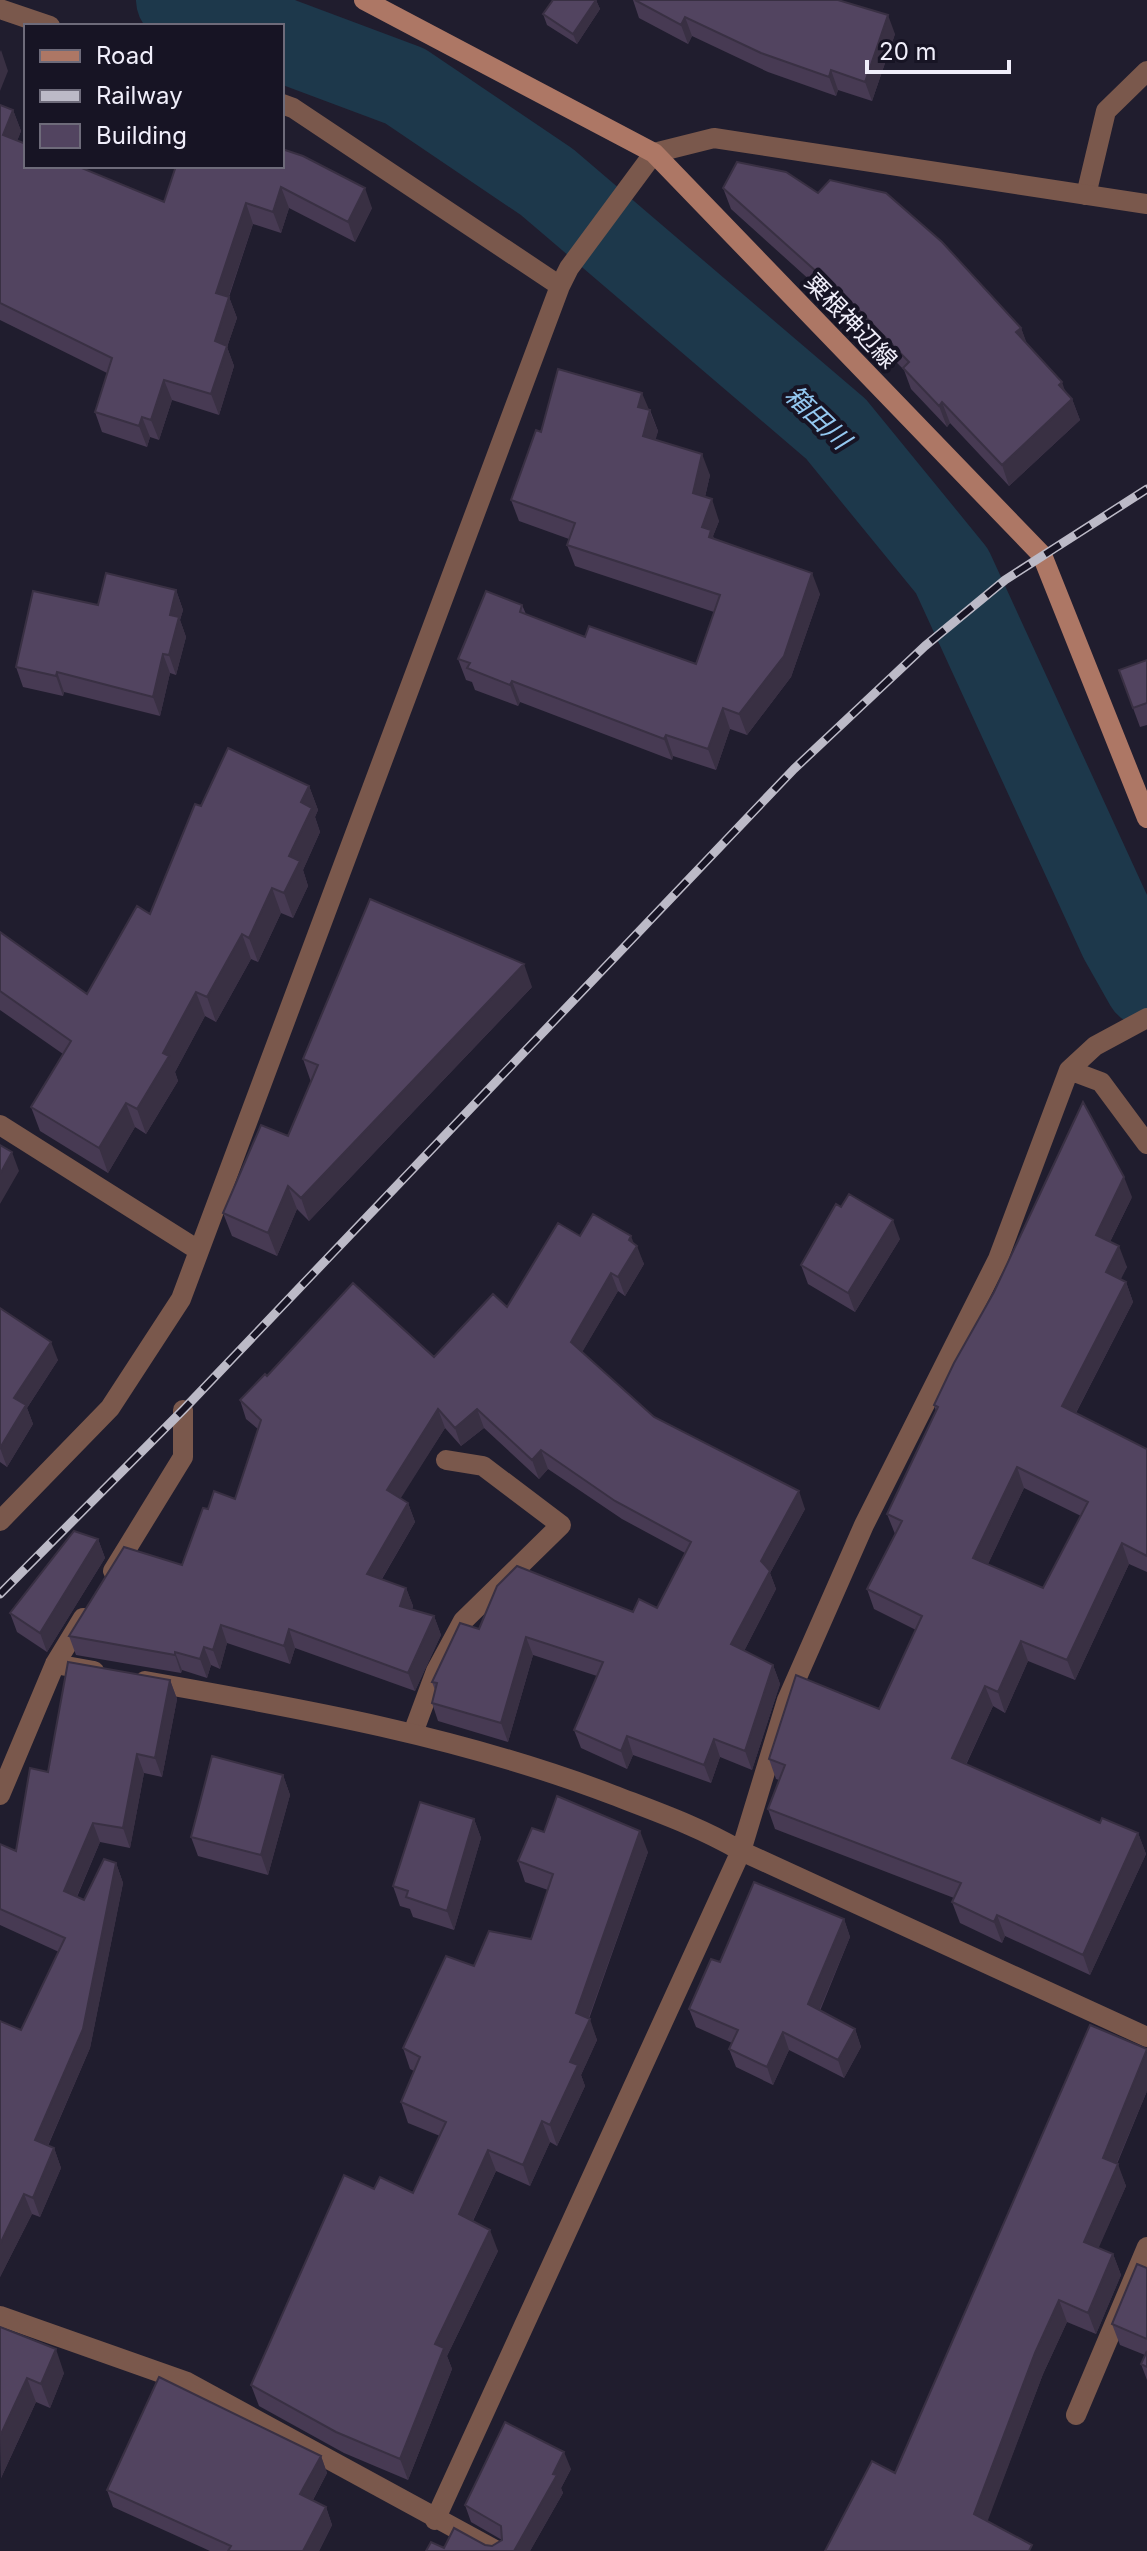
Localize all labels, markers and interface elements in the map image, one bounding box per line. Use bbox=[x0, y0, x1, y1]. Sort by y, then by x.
legend bbox=[24, 24, 284, 168]
scale bar bbox=[867, 24, 1009, 74]
text: 20 m bbox=[879, 37, 937, 66]
text: Road bbox=[96, 41, 154, 70]
text: Railway bbox=[96, 81, 183, 110]
text: Building bbox=[96, 121, 187, 150]
street label: 粟根神辺線 bbox=[799, 268, 903, 374]
water label: 箱田川 bbox=[779, 379, 859, 457]

